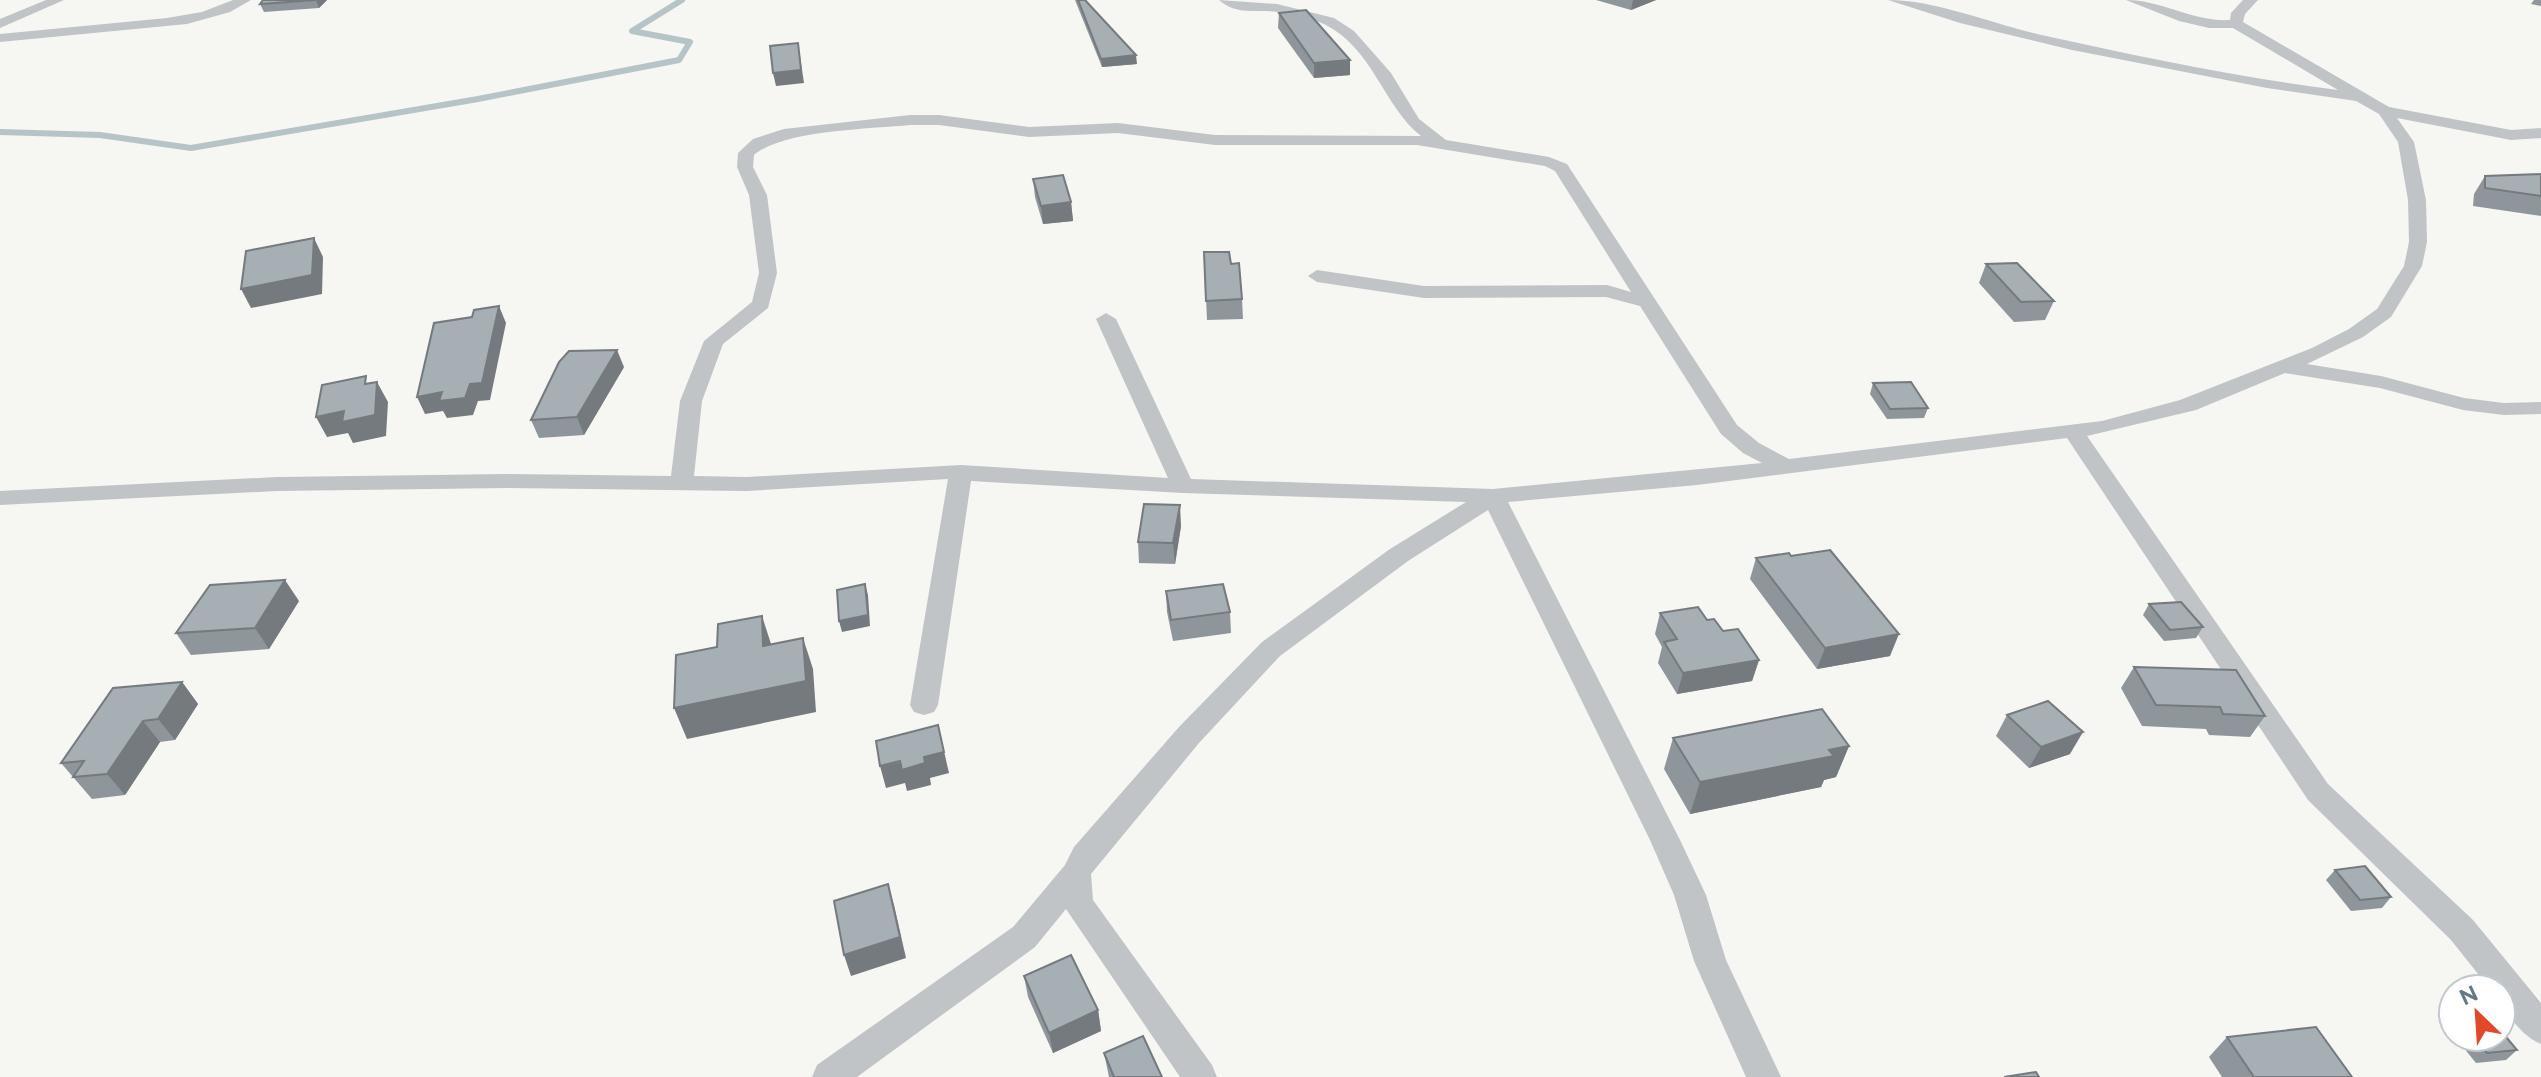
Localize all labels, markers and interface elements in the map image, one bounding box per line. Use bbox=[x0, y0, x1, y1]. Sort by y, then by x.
north arrow bbox=[2437, 973, 2517, 1053]
text: N bbox=[2455, 980, 2482, 1010]

